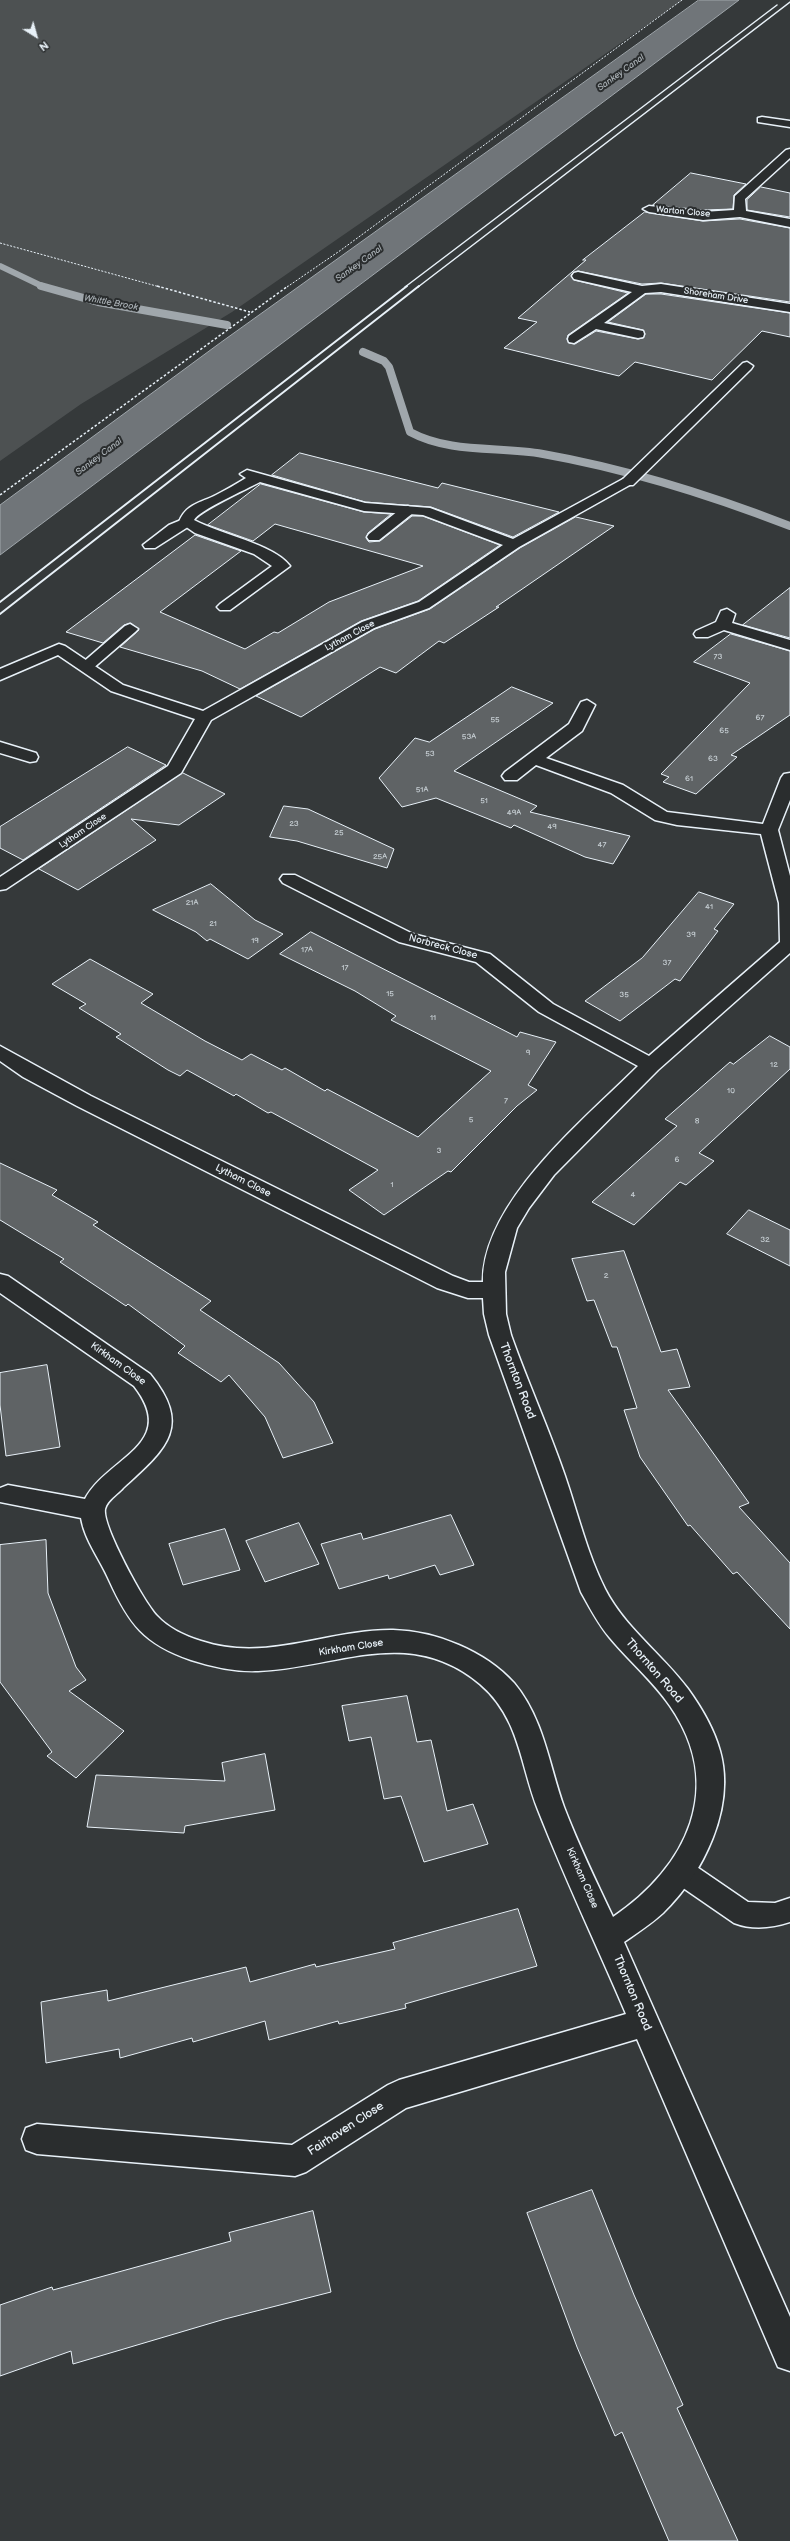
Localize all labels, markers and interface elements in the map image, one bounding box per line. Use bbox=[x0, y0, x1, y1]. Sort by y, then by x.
north arrow bbox=[16, 16, 56, 56]
text: N bbox=[36, 38, 51, 54]
water label: Sankey Canal bbox=[595, 52, 647, 94]
street label: Warton Close bbox=[655, 204, 711, 220]
water label: Sankey Canal bbox=[333, 243, 385, 285]
street label: Shoreham Drive bbox=[683, 286, 749, 306]
water label: Whittle Brook bbox=[83, 293, 139, 313]
water label: Sankey Canal bbox=[74, 436, 124, 478]
street label: Lytham Close bbox=[323, 618, 377, 654]
house number: 73 bbox=[714, 652, 722, 662]
house number: 67 bbox=[756, 713, 764, 723]
house number: 55 bbox=[490, 715, 500, 725]
house number: 65 bbox=[719, 726, 729, 736]
house number: 53A bbox=[462, 732, 476, 742]
house number: 53 bbox=[425, 749, 435, 759]
house number: 63 bbox=[708, 754, 718, 764]
house number: 61 bbox=[685, 774, 693, 784]
house number: 51A bbox=[416, 785, 428, 795]
house number: 51 bbox=[480, 796, 488, 806]
house number: 49A bbox=[507, 808, 521, 818]
street label: Lytham Close bbox=[57, 811, 109, 851]
house number: 23 bbox=[289, 819, 299, 829]
house number: 49 bbox=[547, 822, 557, 832]
house number: 25 bbox=[334, 828, 344, 838]
house number: 47 bbox=[598, 840, 606, 850]
house number: 25A bbox=[373, 852, 387, 862]
house number: 21A bbox=[186, 898, 198, 908]
house number: 41 bbox=[705, 902, 713, 912]
house number: 21 bbox=[209, 919, 217, 929]
house number: 39 bbox=[686, 930, 696, 940]
street label: Norbreck Close bbox=[407, 932, 479, 962]
house number: 19 bbox=[251, 936, 259, 946]
house number: 17A bbox=[301, 945, 313, 955]
house number: 37 bbox=[663, 958, 671, 968]
house number: 17 bbox=[341, 963, 349, 973]
house number: 15 bbox=[386, 989, 394, 999]
house number: 35 bbox=[619, 990, 629, 1000]
house number: 11 bbox=[430, 1013, 436, 1023]
house number: 9 bbox=[526, 1048, 530, 1058]
house number: 12 bbox=[770, 1060, 778, 1070]
house number: 10 bbox=[727, 1086, 735, 1096]
house number: 7 bbox=[504, 1096, 508, 1106]
house number: 5 bbox=[469, 1115, 473, 1125]
house number: 8 bbox=[695, 1116, 699, 1126]
house number: 3 bbox=[437, 1146, 441, 1156]
house number: 6 bbox=[675, 1155, 679, 1165]
street label: Lytham Close bbox=[213, 1162, 273, 1200]
house number: 1 bbox=[390, 1180, 394, 1190]
house number: 4 bbox=[631, 1190, 635, 1200]
house number: 32 bbox=[760, 1235, 770, 1245]
house number: 2 bbox=[604, 1271, 608, 1281]
street label: Kirkham Close bbox=[88, 1340, 148, 1388]
street label: Thornton Road bbox=[496, 1341, 538, 1421]
street label: Thornton Road bbox=[622, 1636, 686, 1706]
street label: Kirkham Close bbox=[318, 1637, 384, 1659]
street label: Kirkham Close bbox=[563, 1846, 601, 1910]
street label: Thornton Road bbox=[610, 1953, 654, 2033]
street label: Fairhaven Close bbox=[305, 2099, 387, 2159]

